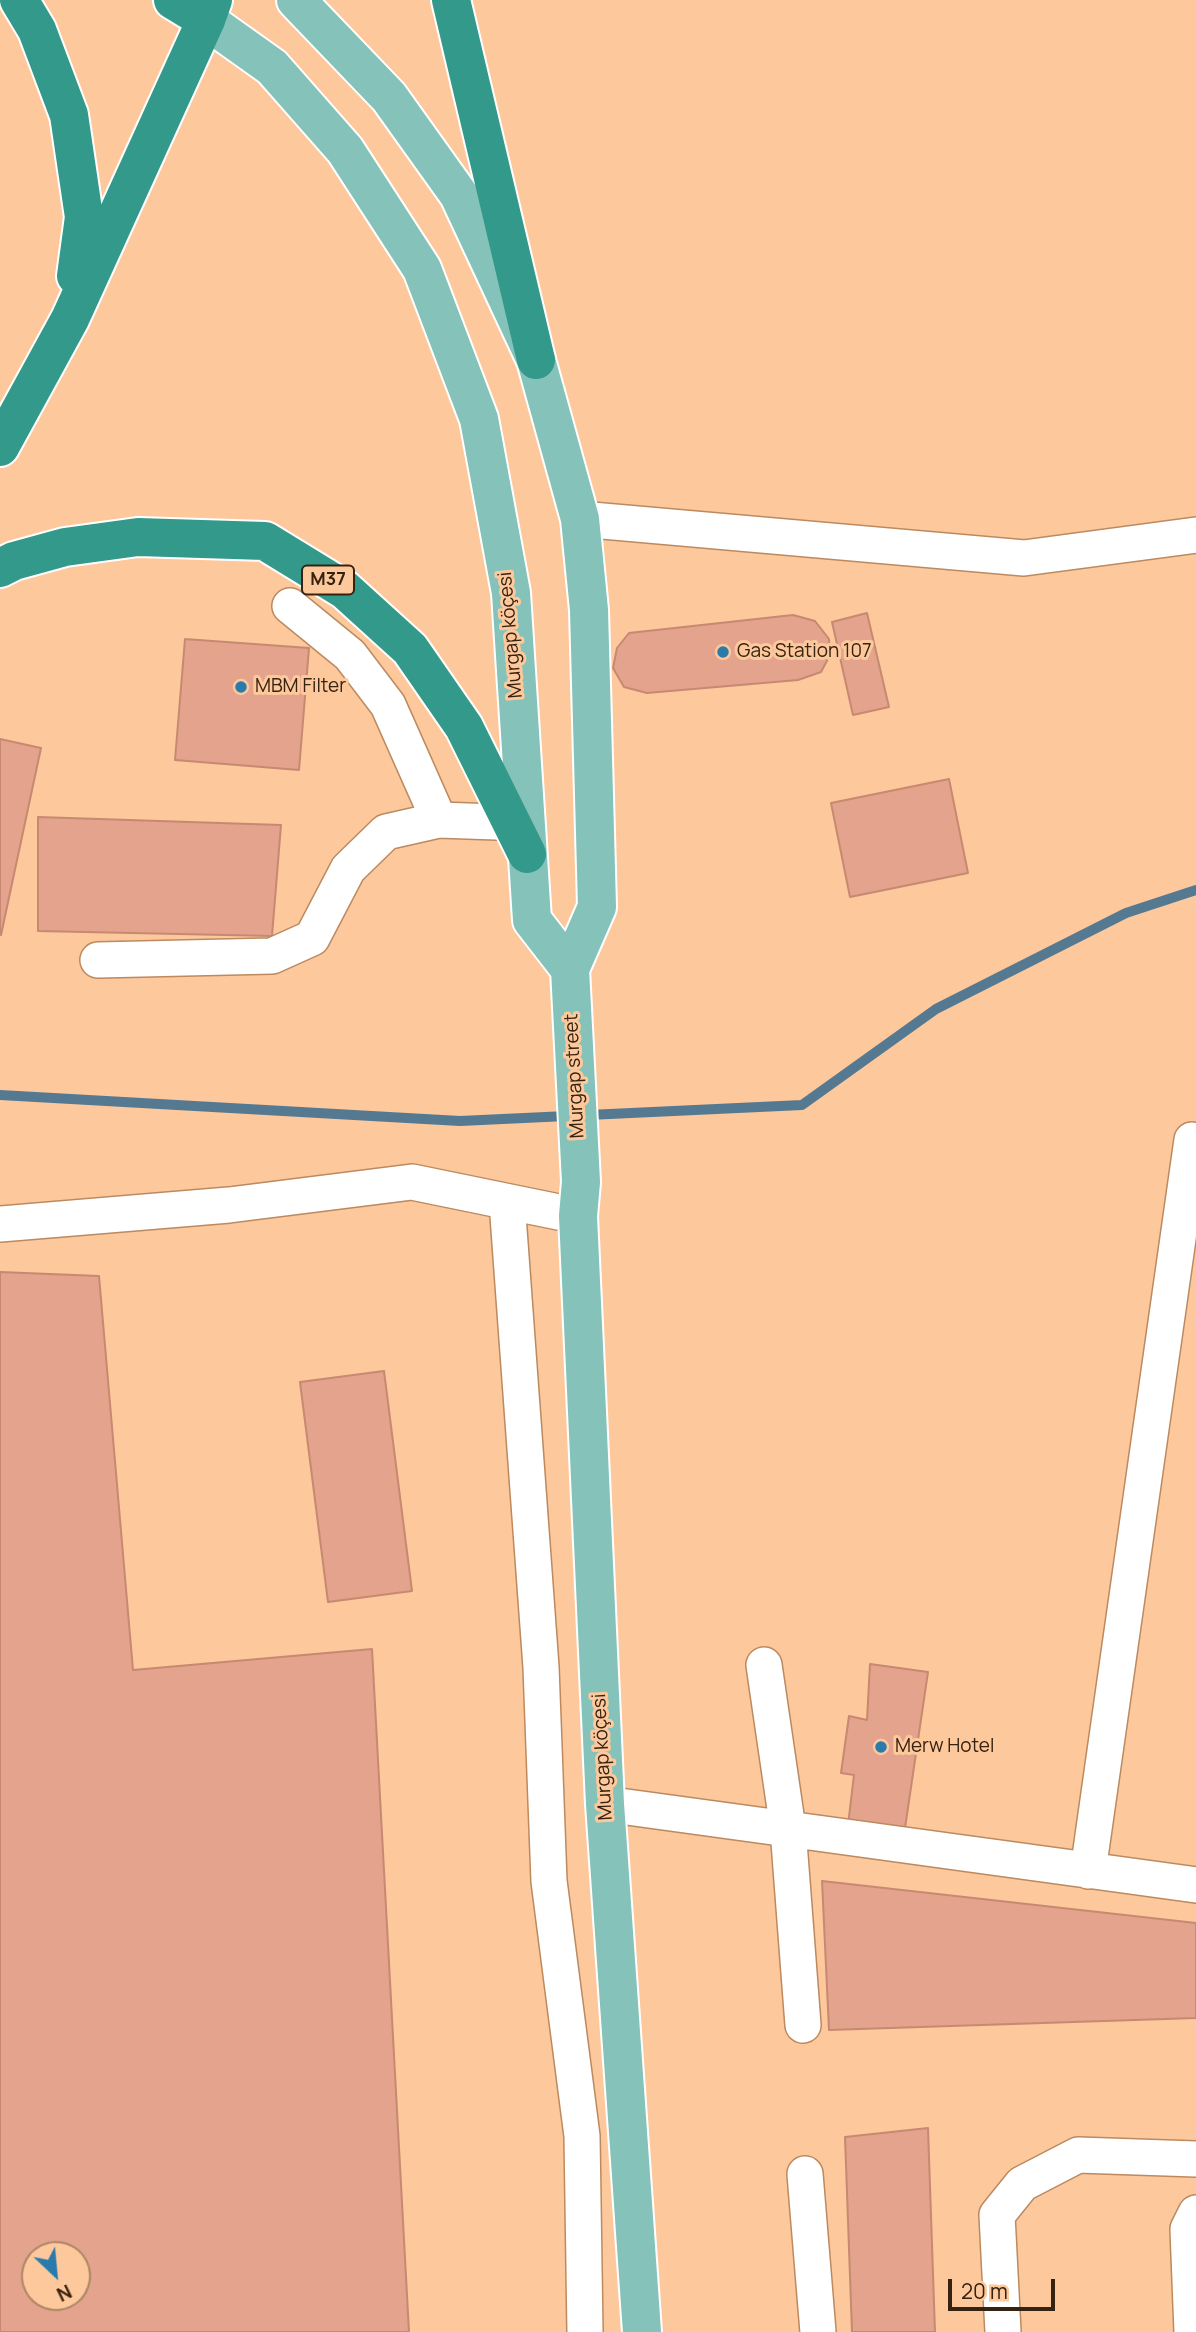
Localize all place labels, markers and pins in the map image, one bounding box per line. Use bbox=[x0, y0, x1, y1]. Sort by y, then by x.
place label: Gas Station 107 bbox=[737, 641, 872, 663]
marker: Gas Station 107 bbox=[715, 644, 731, 660]
place label: MBM Filter bbox=[255, 676, 346, 698]
marker: MBM Filter bbox=[233, 679, 249, 695]
place label: Merw Hotel bbox=[895, 1736, 994, 1758]
marker: Merw Hotel bbox=[873, 1739, 889, 1755]

